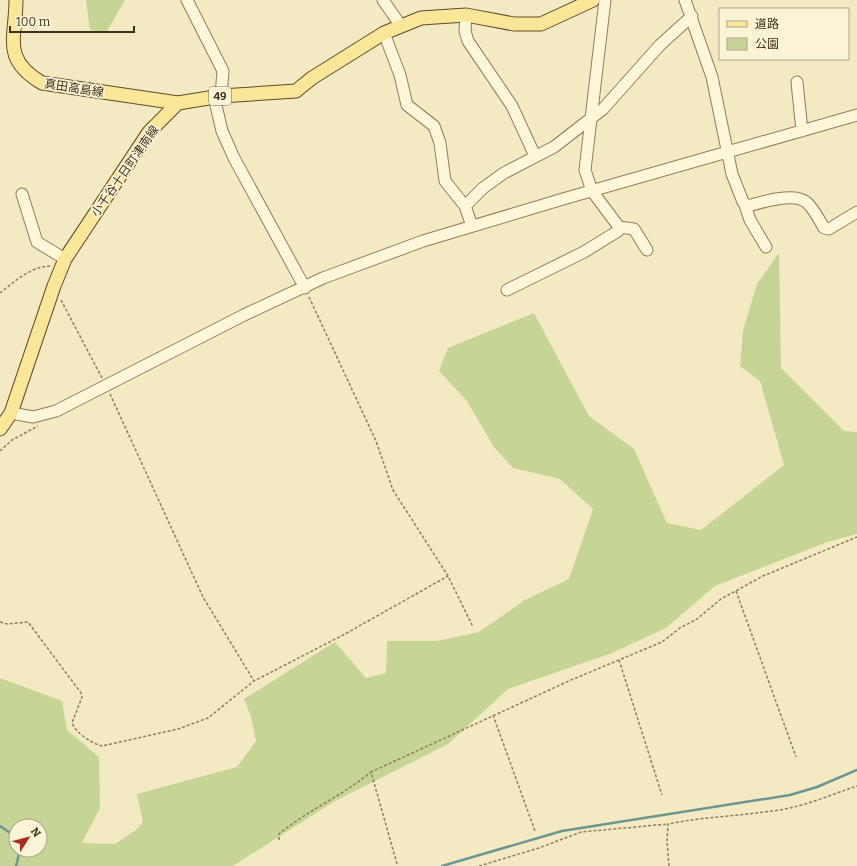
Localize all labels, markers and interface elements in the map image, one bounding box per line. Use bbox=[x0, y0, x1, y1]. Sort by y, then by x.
scale bar bbox=[10, 8, 134, 34]
legend bbox=[719, 8, 849, 60]
text: 100 m bbox=[16, 15, 51, 29]
text: 道路 bbox=[755, 17, 779, 31]
text: 公園 bbox=[755, 37, 779, 51]
street label: 真田高島線 bbox=[43, 76, 105, 100]
road number: 49 bbox=[209, 87, 231, 105]
street label: 小千谷十日町津南線 bbox=[88, 123, 162, 219]
north arrow bbox=[8, 818, 48, 858]
text: N bbox=[28, 825, 44, 840]

